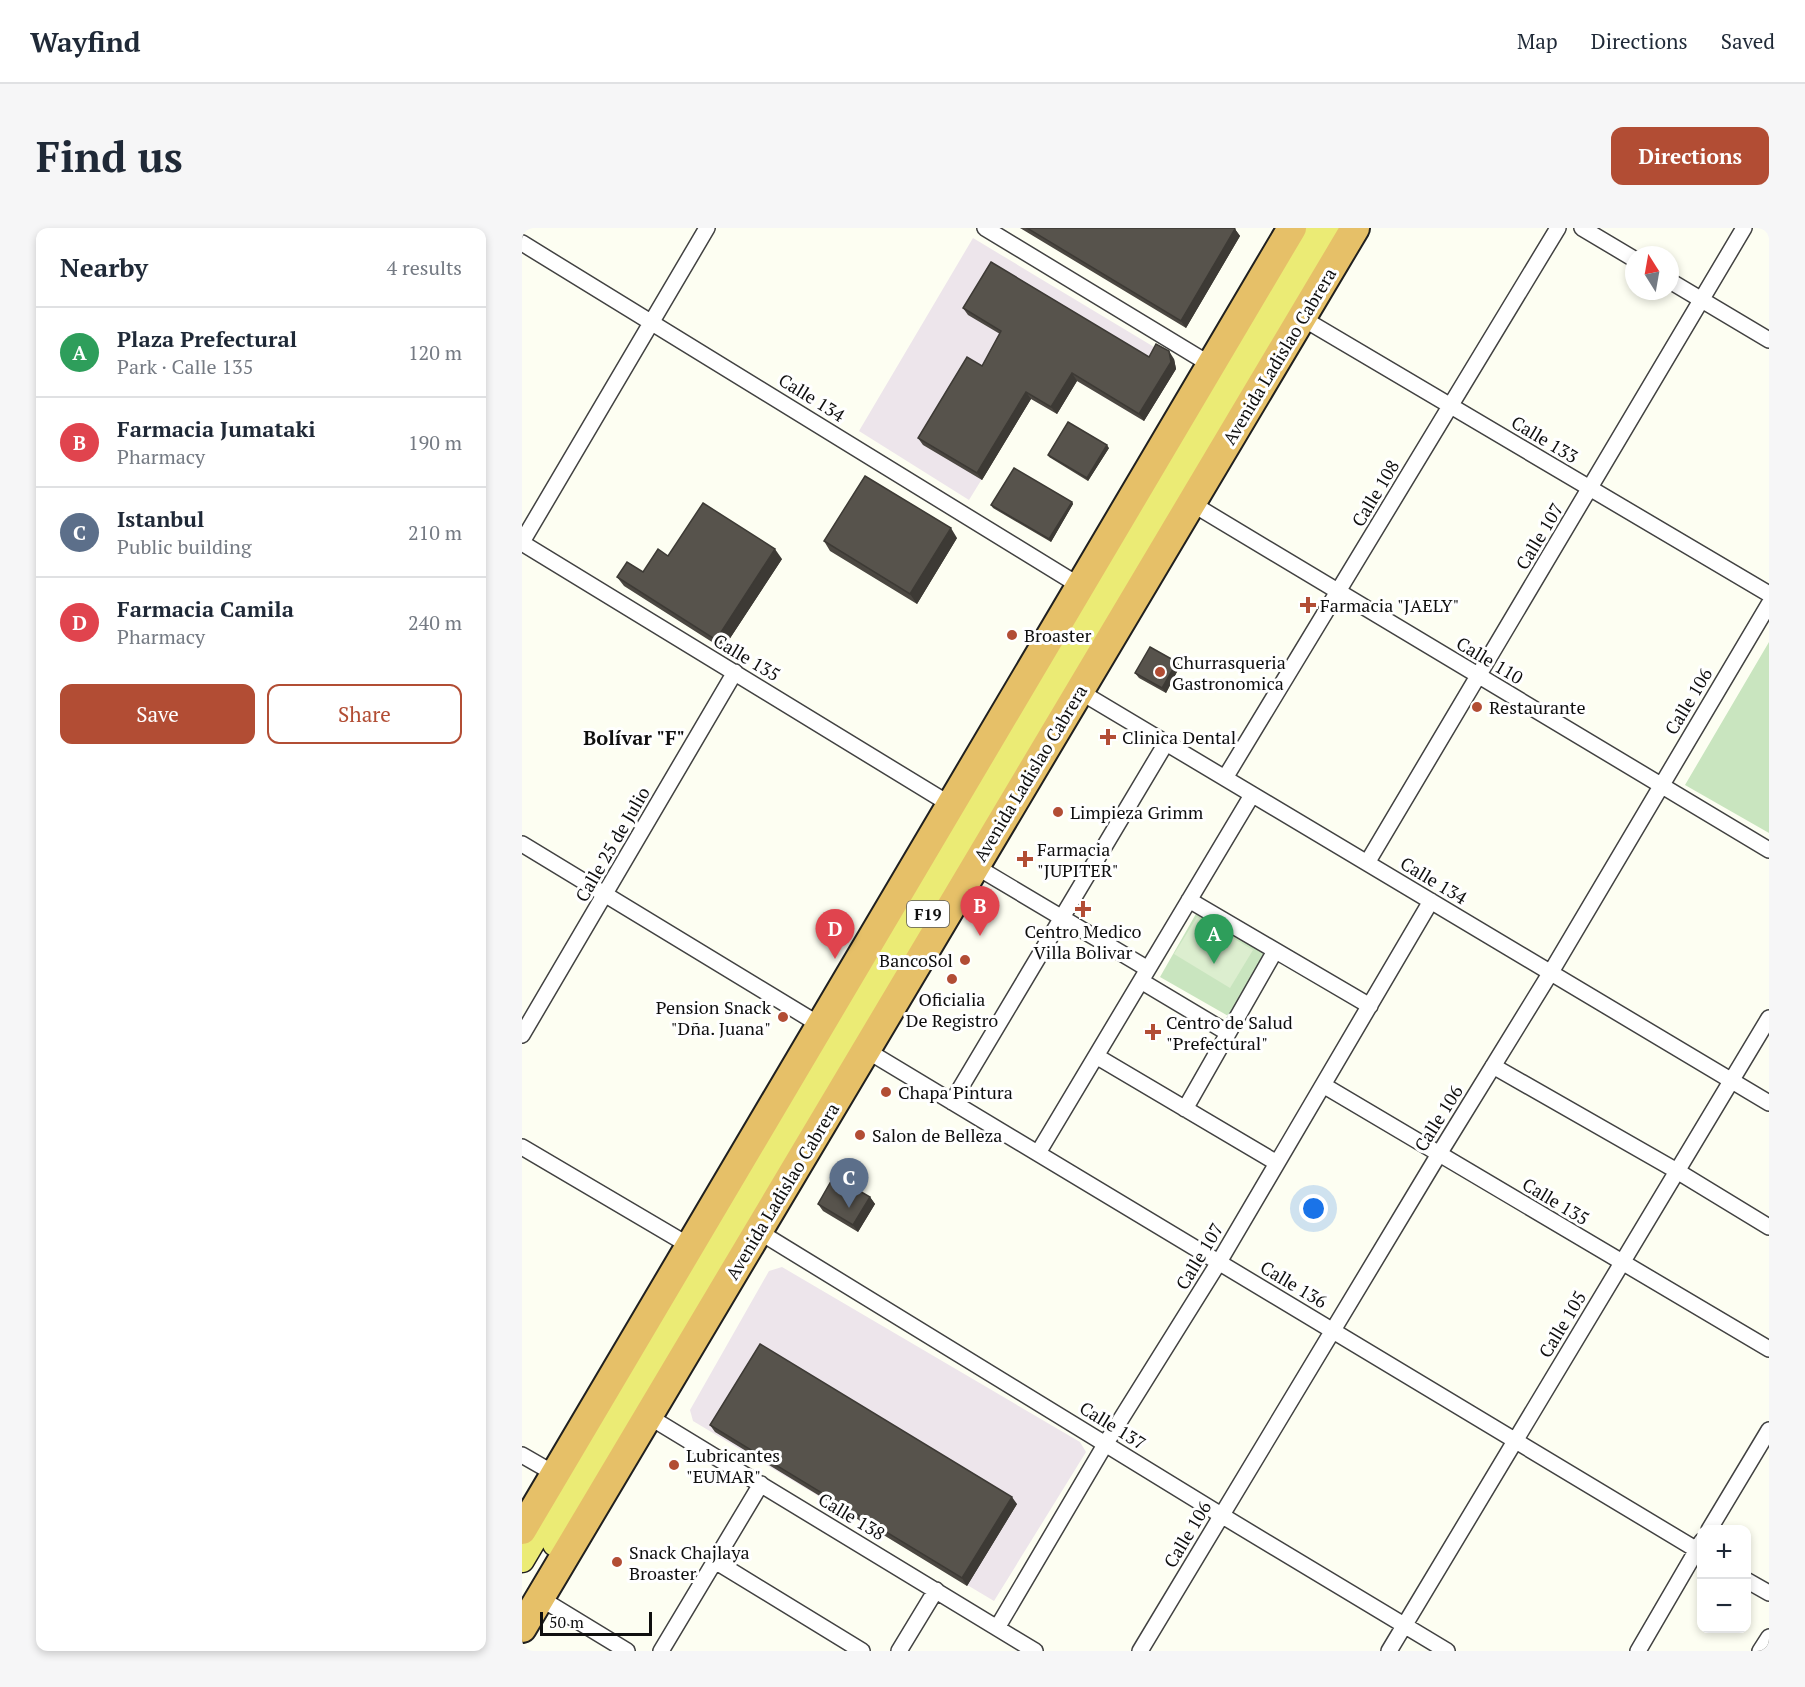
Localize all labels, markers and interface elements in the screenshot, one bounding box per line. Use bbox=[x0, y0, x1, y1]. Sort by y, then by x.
text: Wayfind bbox=[30, 23, 141, 60]
text: Map bbox=[1517, 27, 1558, 55]
text: Directions bbox=[1591, 27, 1688, 55]
text: Saved bbox=[1721, 27, 1775, 55]
button: Directions bbox=[1611, 127, 1769, 185]
text: Find us bbox=[36, 128, 183, 184]
north arrow bbox=[1625, 246, 1679, 300]
text: Nearby bbox=[60, 250, 148, 284]
text: 4 results bbox=[387, 254, 462, 281]
street label: Avenida Ladislao Cabrera bbox=[1217, 263, 1341, 449]
text: Plaza Prefectural bbox=[117, 324, 297, 353]
text: A bbox=[72, 339, 87, 366]
text: 120 m bbox=[408, 339, 462, 366]
text: Park · Calle 135 bbox=[117, 353, 253, 380]
street label: Calle 134 bbox=[774, 367, 850, 427]
street label: Calle 133 bbox=[1507, 410, 1583, 468]
text: Farmacia Jumataki bbox=[117, 414, 316, 443]
text: B bbox=[73, 429, 86, 456]
text: 190 m bbox=[408, 429, 462, 456]
text: Pharmacy bbox=[117, 443, 205, 470]
street label: Calle 108 bbox=[1346, 455, 1404, 531]
street label: Calle 107 bbox=[1510, 498, 1568, 574]
text: Istanbul bbox=[117, 504, 204, 533]
text: C bbox=[73, 519, 86, 546]
text: 210 m bbox=[408, 519, 462, 546]
text: Public building bbox=[117, 533, 251, 560]
place label: Farmacia "JAELY" bbox=[1320, 593, 1459, 617]
text: Farmacia Camila bbox=[117, 594, 294, 623]
marker: Farmacia "JAELY" bbox=[1301, 598, 1315, 612]
text: D bbox=[72, 609, 87, 636]
text: 240 m bbox=[408, 609, 462, 636]
text: Pharmacy bbox=[117, 623, 205, 650]
place label: Broaster bbox=[1024, 623, 1092, 647]
street label: Calle 135 bbox=[709, 628, 785, 686]
marker: Broaster bbox=[1005, 628, 1019, 642]
street label: Calle 110 bbox=[1452, 631, 1528, 689]
place label: Churrasqueria Gastronomica bbox=[1172, 650, 1286, 695]
street label: Calle 106 bbox=[1659, 663, 1717, 739]
marker: Churrasqueria Gastronomica bbox=[1153, 665, 1167, 679]
street label: Avenida Ladislao Cabrera bbox=[968, 680, 1092, 866]
button: Save bbox=[60, 684, 255, 744]
button: Share bbox=[267, 684, 462, 744]
place label: Restaurante bbox=[1489, 695, 1586, 719]
marker: Restaurante bbox=[1470, 700, 1484, 714]
district label: Bolívar "F" bbox=[583, 724, 685, 751]
place label: Clinica Dental bbox=[1122, 725, 1236, 749]
marker: Clinica Dental bbox=[1099, 728, 1117, 746]
street label: Calle 25 de Julio bbox=[569, 782, 655, 906]
place label: Limpieza Grimm bbox=[1070, 800, 1204, 824]
marker: Limpieza Grimm bbox=[1051, 805, 1065, 819]
place label: Farmacia "JUPITER" bbox=[1037, 837, 1119, 882]
street label: Calle 134 bbox=[1396, 851, 1472, 909]
marker: Farmacia "JUPITER" bbox=[1018, 852, 1032, 866]
pin: B bbox=[960, 886, 1000, 936]
marker: Centro Medico Villa Bolivar bbox=[1074, 900, 1092, 918]
road number: F19 bbox=[907, 901, 949, 927]
pin: D bbox=[816, 910, 854, 959]
pin: A bbox=[1194, 914, 1234, 964]
place label: Centro Medico Villa Bolivar bbox=[1025, 919, 1141, 964]
place label: BancoSol bbox=[879, 948, 953, 972]
marker: BancoSol bbox=[958, 953, 972, 967]
marker: Oficialia De Registro bbox=[945, 972, 959, 986]
place label: Oficialia De Registro bbox=[906, 987, 998, 1032]
place label: Pension Snack "Dña. Juana" bbox=[656, 995, 772, 1040]
marker: Pension Snack "Dña. Juana" bbox=[776, 1010, 790, 1024]
place label: Centro de Salud "Prefectural" bbox=[1166, 1010, 1293, 1055]
marker: Centro de Salud "Prefectural" bbox=[1144, 1023, 1162, 1041]
place label: Chapa Pintura bbox=[898, 1080, 1013, 1104]
street label: Calle 106 bbox=[1408, 1080, 1468, 1156]
marker: Chapa Pintura bbox=[879, 1085, 893, 1099]
street label: Avenida Ladislao Cabrera bbox=[720, 1098, 844, 1284]
place label: Salon de Belleza bbox=[872, 1123, 1002, 1147]
marker: Salon de Belleza bbox=[853, 1128, 867, 1142]
pin: C bbox=[830, 1158, 868, 1208]
street label: Calle 135 bbox=[1518, 1172, 1594, 1230]
your location bbox=[1299, 1194, 1328, 1223]
street label: Calle 107 bbox=[1170, 1218, 1228, 1294]
street label: Calle 136 bbox=[1256, 1255, 1332, 1313]
street label: Calle 105 bbox=[1533, 1286, 1591, 1362]
street label: Calle 137 bbox=[1075, 1395, 1151, 1455]
place label: Lubricantes "EUMAR" bbox=[686, 1443, 780, 1488]
marker: Lubricantes "EUMAR" bbox=[667, 1458, 681, 1472]
street label: Calle 138 bbox=[814, 1487, 890, 1545]
street label: Calle 106 bbox=[1158, 1496, 1216, 1572]
map controls bbox=[1697, 1525, 1751, 1633]
button: + bbox=[1697, 1525, 1751, 1579]
place label: Snack Chajlaya Broaster bbox=[629, 1540, 750, 1585]
marker: Snack Chajlaya Broaster bbox=[610, 1555, 624, 1569]
button: − bbox=[1697, 1579, 1751, 1633]
scale bar bbox=[540, 1609, 652, 1636]
text: 50 m bbox=[549, 1611, 584, 1633]

